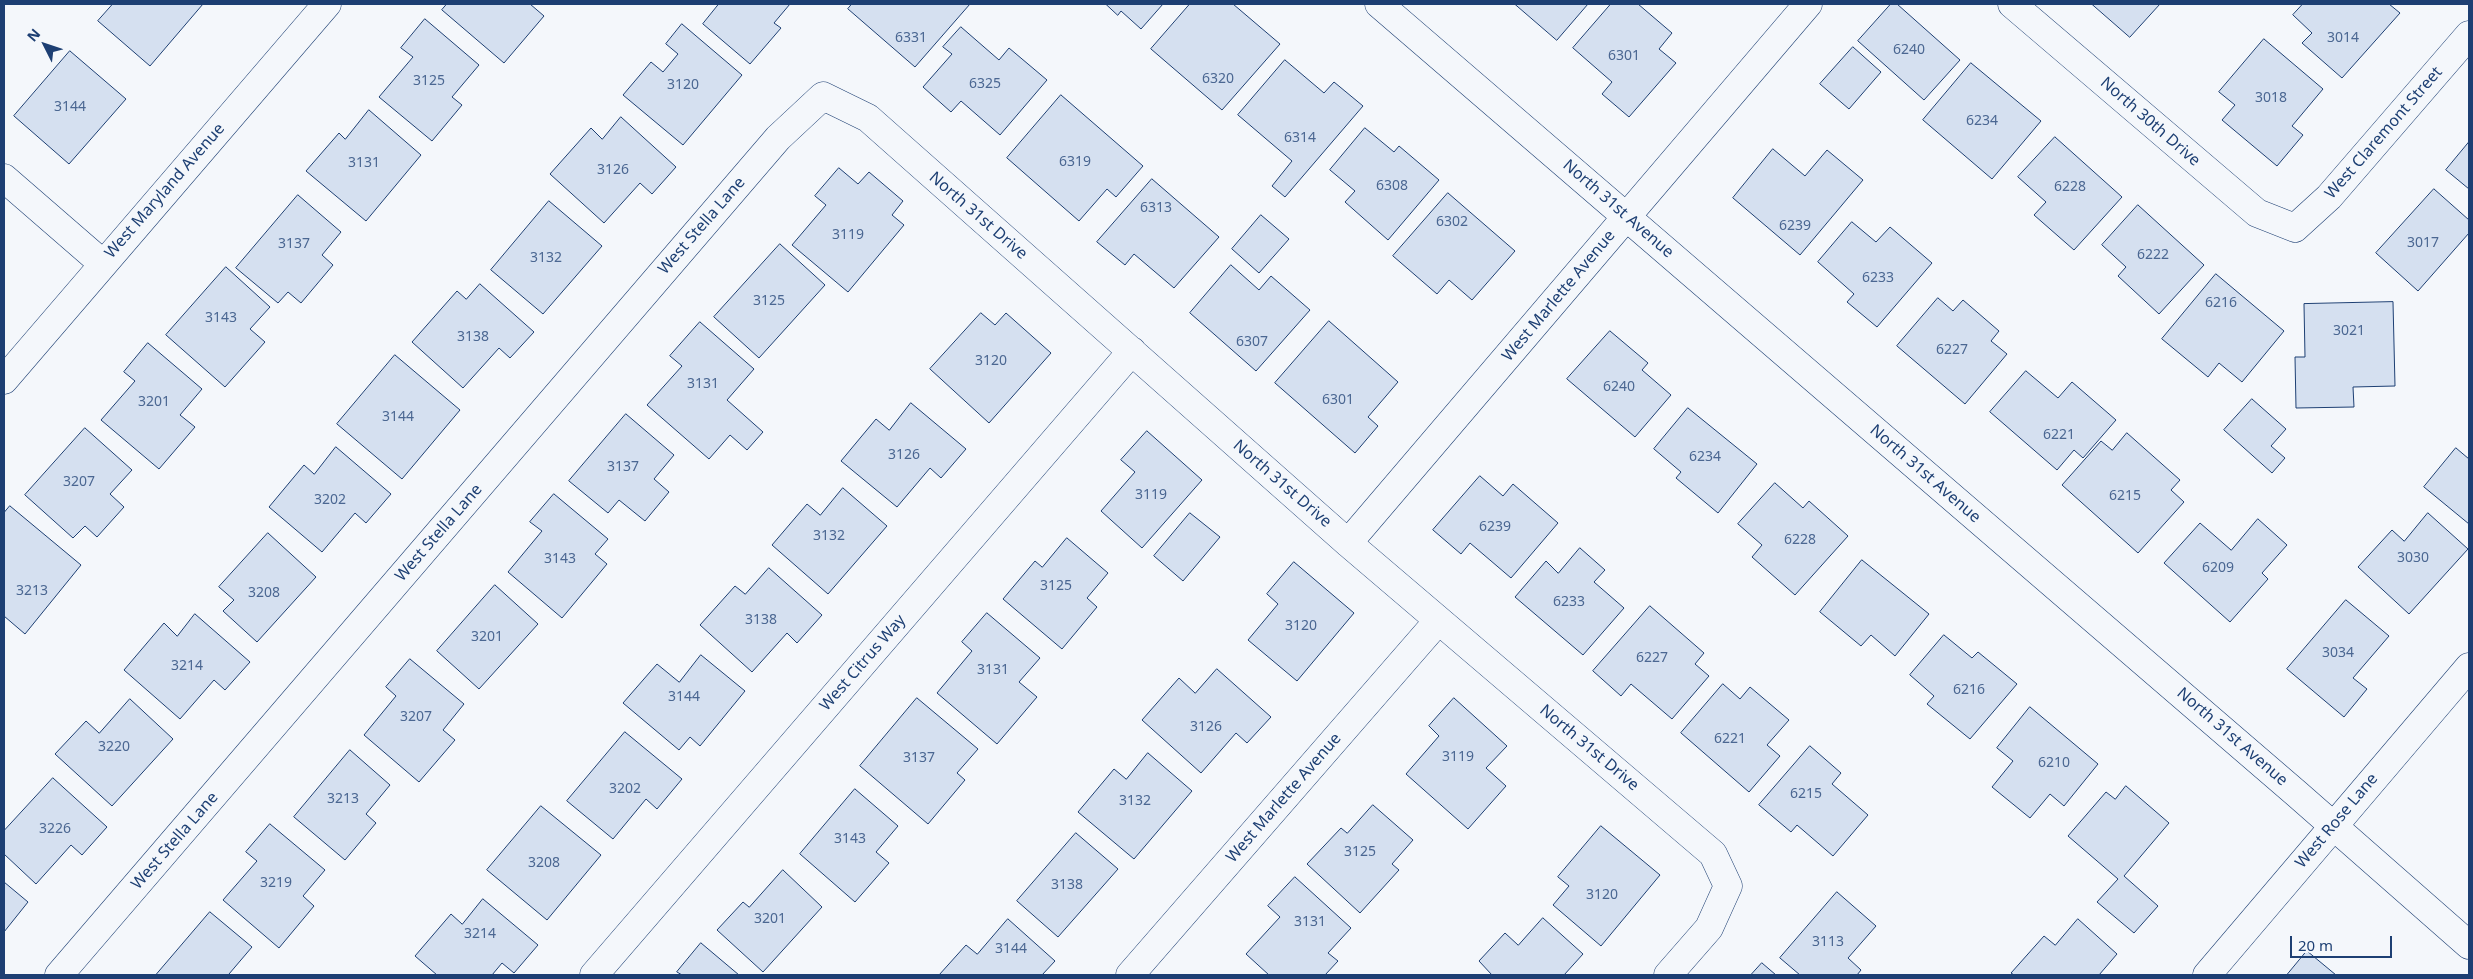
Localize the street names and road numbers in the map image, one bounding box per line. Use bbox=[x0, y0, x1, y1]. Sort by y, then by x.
street label: West Claremont Street bbox=[2321, 63, 2447, 203]
street label: North 30th Drive bbox=[2096, 73, 2204, 171]
street label: West Maryland Avenue bbox=[101, 120, 229, 262]
street label: North 31st Avenue bbox=[1559, 156, 1677, 262]
street label: North 31st Drive bbox=[925, 168, 1031, 264]
street label: West Stella Lane bbox=[655, 174, 749, 278]
street label: West Marlette Avenue bbox=[1499, 226, 1619, 366]
street label: North 31st Avenue bbox=[1866, 421, 1984, 527]
street label: North 31st Drive bbox=[1229, 436, 1335, 532]
street label: West Stella Lane bbox=[392, 481, 486, 585]
street label: West Citrus Way bbox=[816, 611, 910, 715]
street label: North 31st Avenue bbox=[2173, 684, 2291, 790]
street label: North 31st Drive bbox=[1535, 701, 1643, 795]
street label: West Marlette Avenue bbox=[1223, 729, 1345, 867]
street label: West Rose Lane bbox=[2292, 770, 2382, 872]
street label: West Stella Lane bbox=[128, 789, 222, 893]

